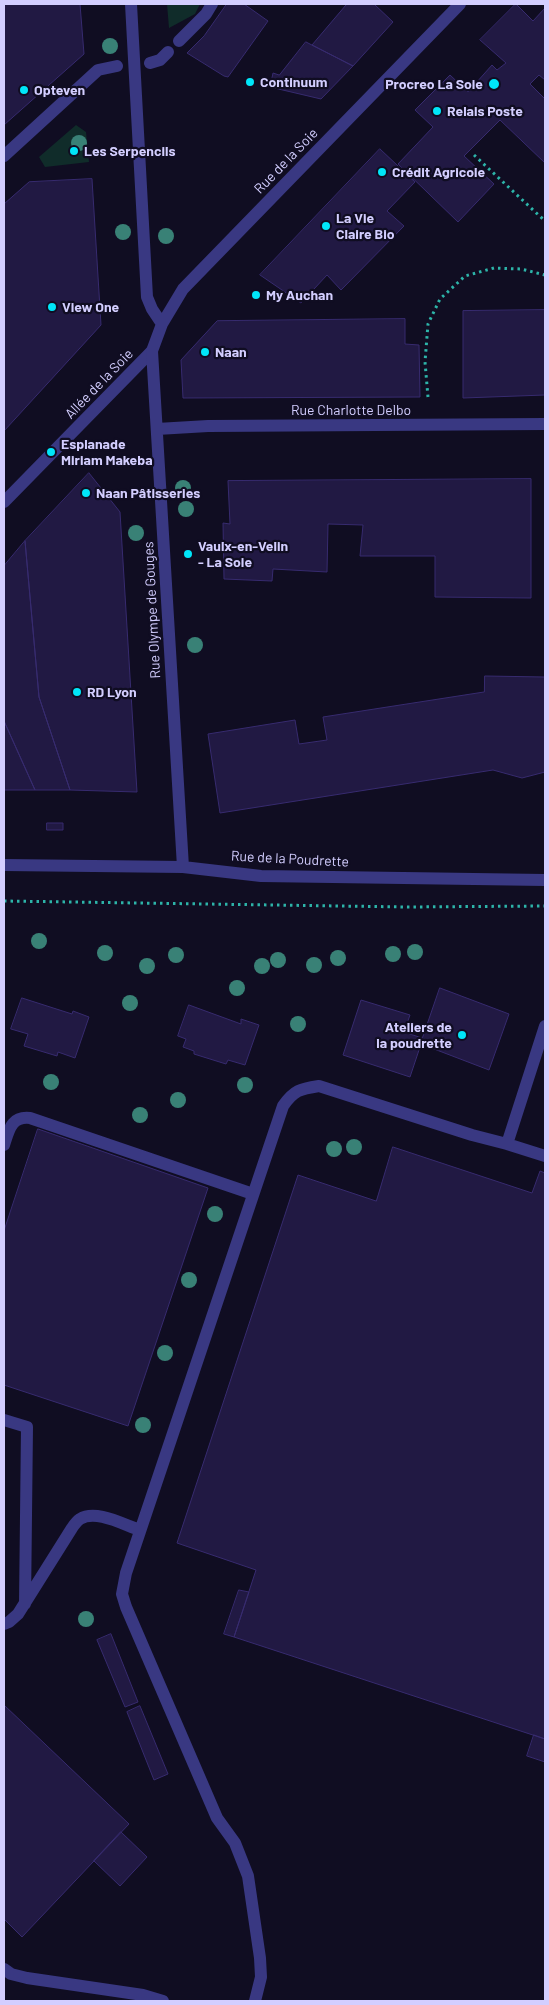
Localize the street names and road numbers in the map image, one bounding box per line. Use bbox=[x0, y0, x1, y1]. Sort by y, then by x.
street label: Rue de la Soie bbox=[251, 125, 321, 197]
street label: Allée de la Soie bbox=[61, 346, 137, 422]
street label: Rue Charlotte Delbo bbox=[291, 402, 411, 418]
street label: Rue Olympe de Gouges bbox=[140, 541, 164, 679]
street label: Rue de la Poudrette bbox=[231, 848, 349, 870]

